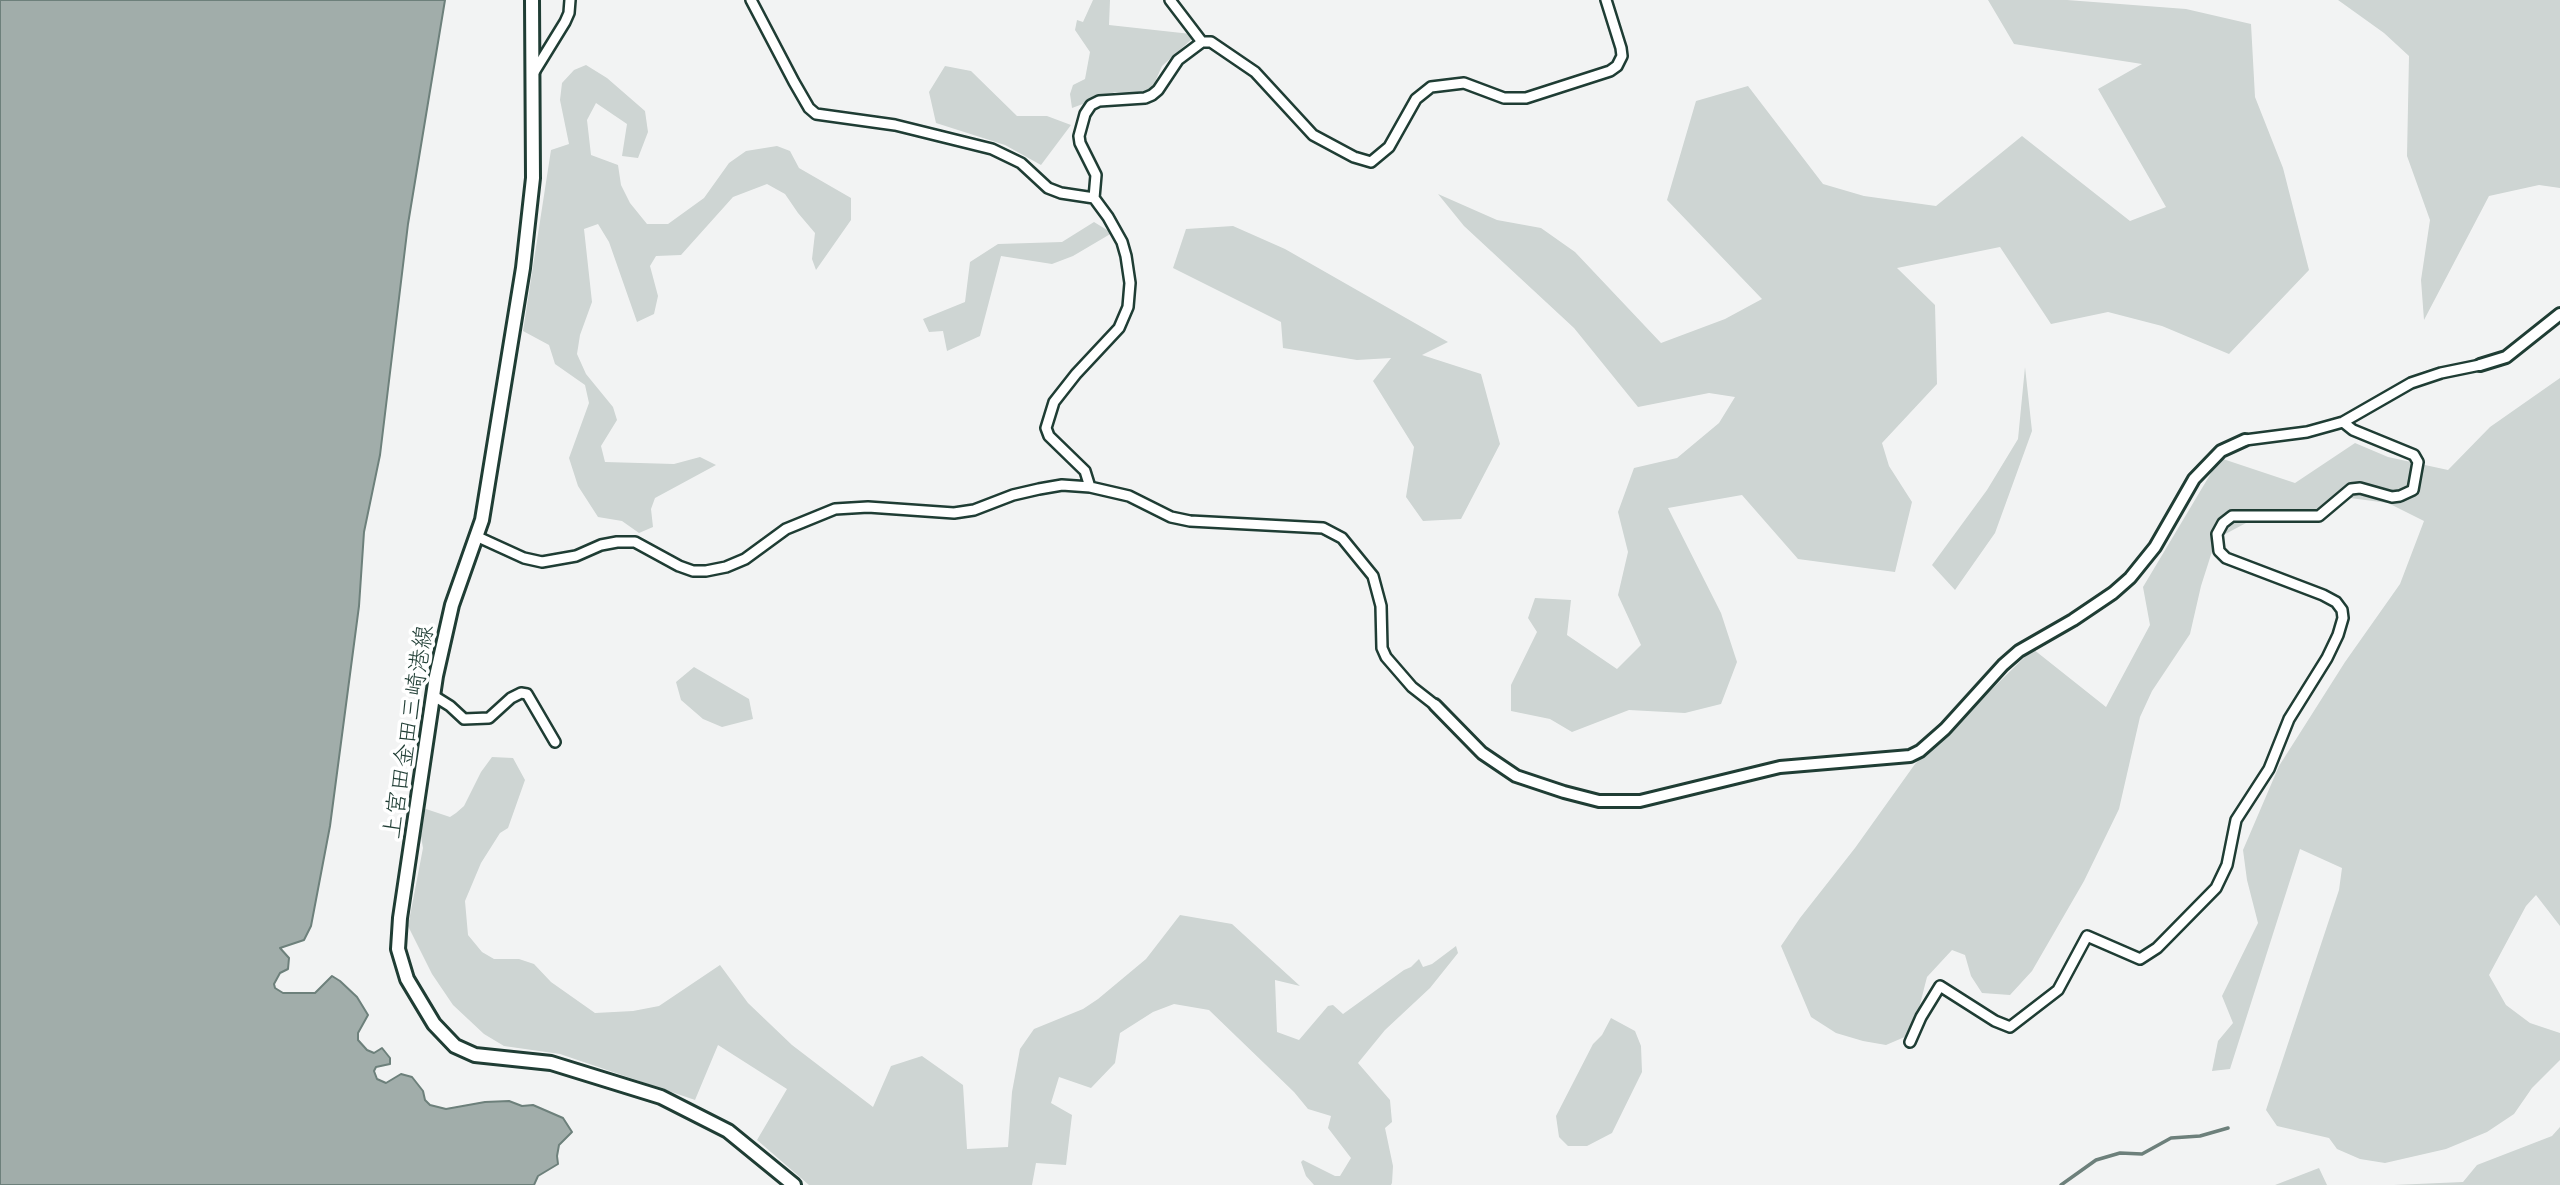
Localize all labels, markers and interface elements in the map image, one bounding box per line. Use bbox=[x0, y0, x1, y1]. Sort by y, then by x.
street label: 上宮田金田三崎港線 bbox=[378, 623, 440, 841]

